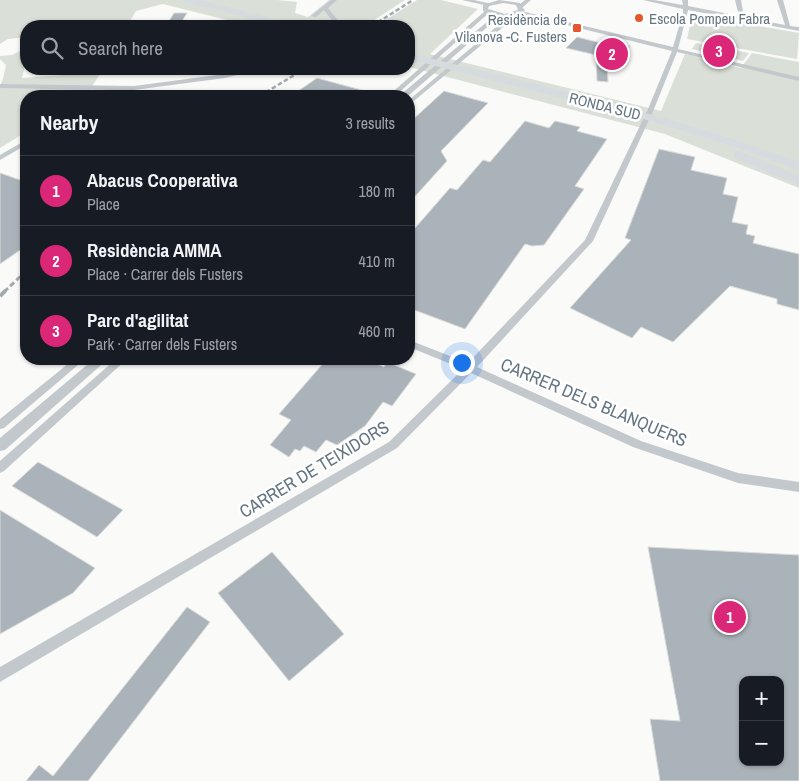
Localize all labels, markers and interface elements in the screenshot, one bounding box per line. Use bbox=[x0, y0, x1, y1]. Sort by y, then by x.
place label: Escola Pompeu Fabra bbox=[649, 8, 770, 29]
place label: Residència de Vilanova -C. Fusters bbox=[455, 9, 567, 47]
marker: Escola Pompeu Fabra bbox=[633, 12, 645, 24]
search box bbox=[20, 20, 415, 75]
marker: Residència de Vilanova -C. Fusters bbox=[571, 22, 583, 34]
pin: 3 bbox=[703, 32, 735, 70]
icon: search bbox=[38, 34, 66, 62]
text: Search here bbox=[78, 35, 163, 61]
pin: 2 bbox=[596, 35, 628, 73]
street label: RONDA SUD bbox=[567, 87, 643, 125]
text: Nearby bbox=[40, 108, 98, 137]
text: 3 results bbox=[345, 112, 395, 134]
text: Abacus Cooperativa bbox=[87, 167, 238, 193]
text: 1 bbox=[52, 180, 60, 202]
text: 180 m bbox=[359, 180, 395, 202]
text: Place bbox=[87, 193, 120, 215]
text: Residència AMMA bbox=[87, 237, 221, 263]
text: 2 bbox=[52, 250, 60, 272]
text: 410 m bbox=[359, 250, 395, 272]
text: Place · Carrer dels Fusters bbox=[87, 263, 243, 285]
text: Parc d'agilitat bbox=[87, 307, 189, 333]
text: 3 bbox=[52, 320, 60, 342]
text: 460 m bbox=[359, 320, 395, 342]
text: Park · Carrer dels Fusters bbox=[87, 333, 237, 355]
your location bbox=[449, 350, 475, 376]
street label: CARRER DELS BLANQUERS bbox=[497, 351, 691, 453]
street label: CARRER DE TEIXIDORS bbox=[235, 414, 394, 524]
pin: 1 bbox=[714, 598, 746, 636]
map controls bbox=[739, 676, 784, 766]
button: + bbox=[739, 676, 784, 721]
button: − bbox=[739, 721, 784, 766]

